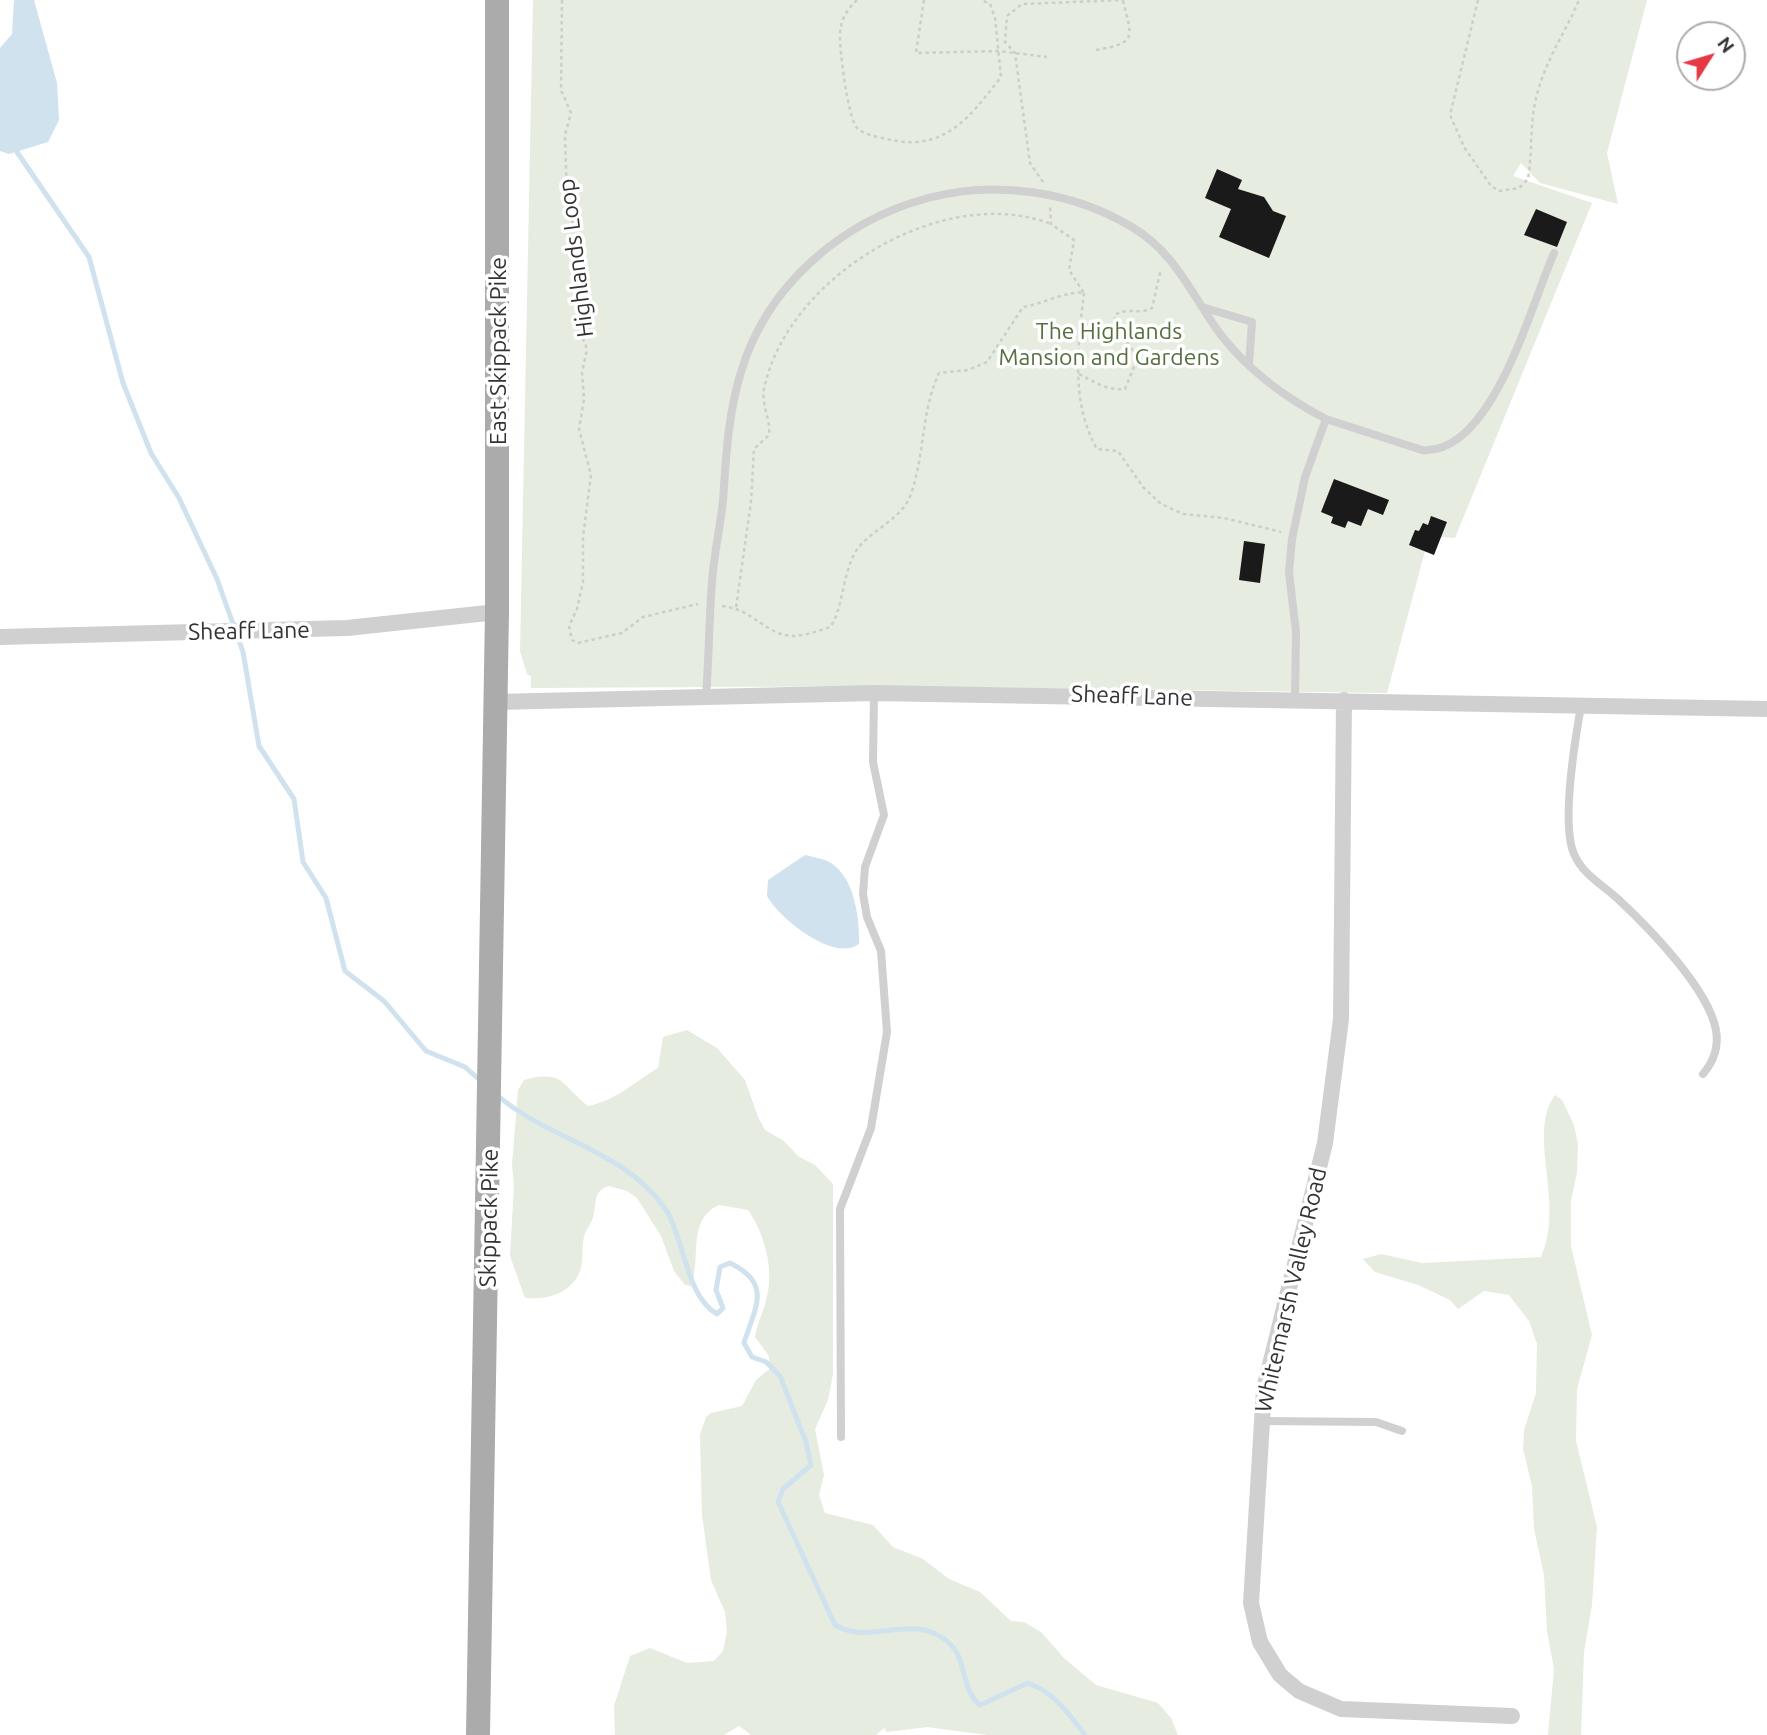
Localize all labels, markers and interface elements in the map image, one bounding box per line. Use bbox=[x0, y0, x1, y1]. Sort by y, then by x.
north arrow bbox=[1676, 21, 1746, 91]
text: N bbox=[1713, 32, 1739, 57]
street label: Highlands Loop bbox=[553, 177, 599, 339]
street label: East Skippack Pike bbox=[484, 257, 512, 445]
park label: The Highlands Mansion and Gardens bbox=[998, 317, 1220, 371]
street label: Sheaff Lane bbox=[188, 616, 310, 646]
street label: Sheaff Lane bbox=[1071, 680, 1193, 712]
street label: Skippack Pike bbox=[474, 1148, 504, 1288]
street label: Whitemarsh Valley Road bbox=[1249, 1165, 1333, 1415]

